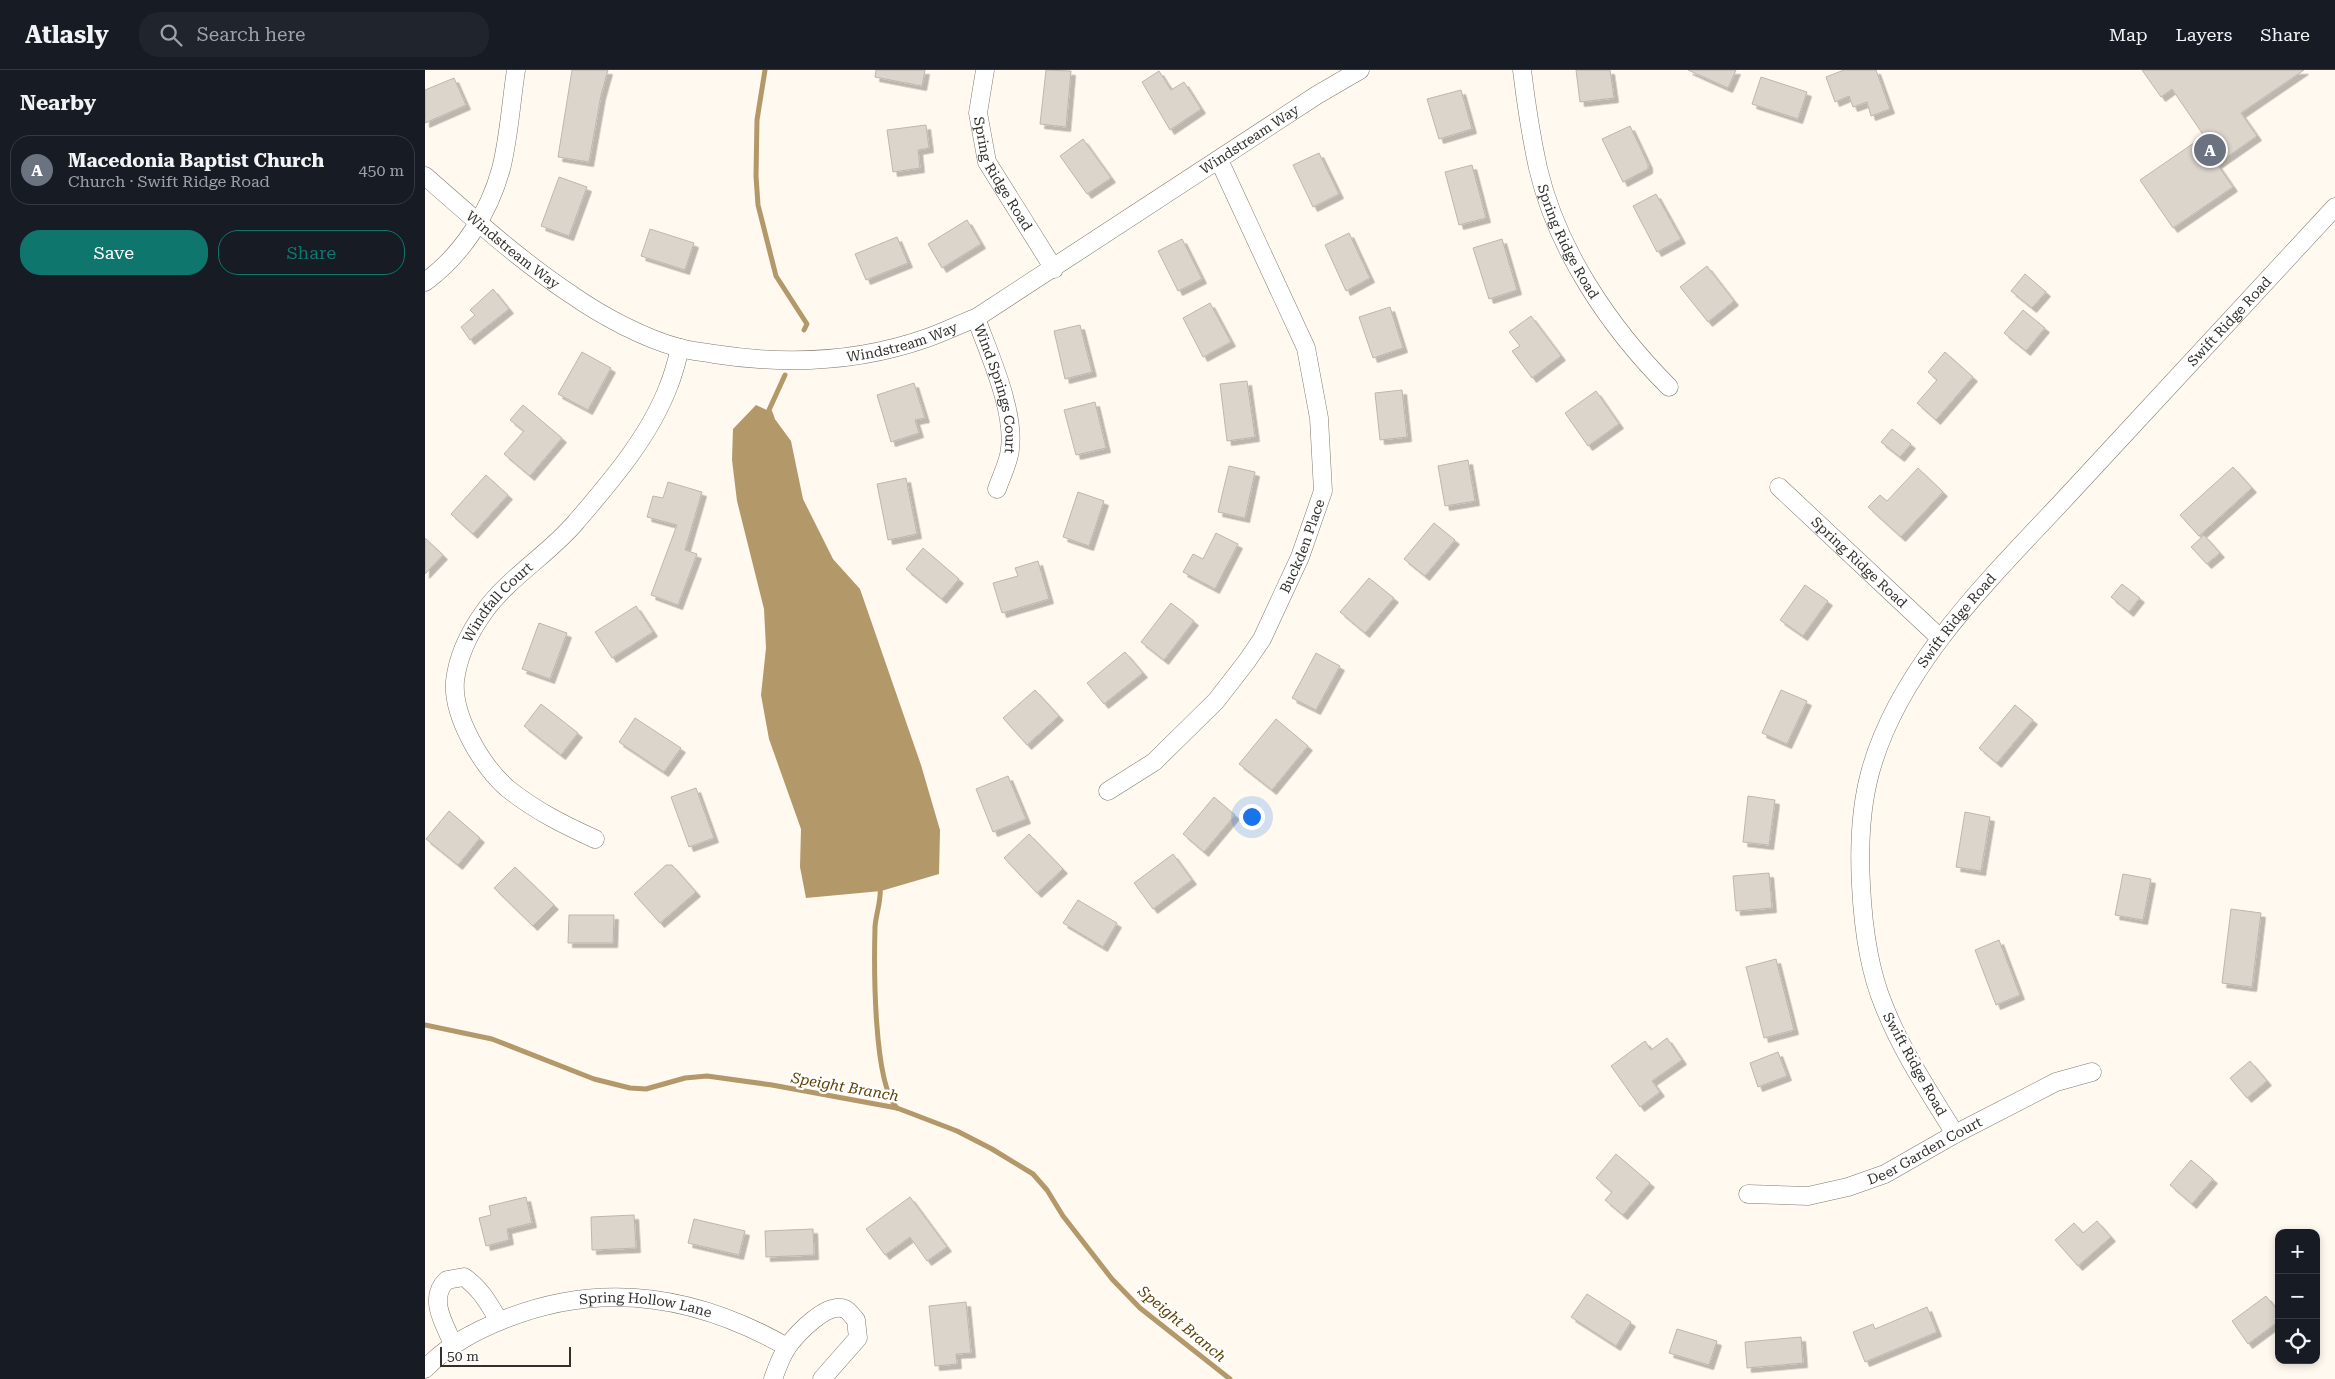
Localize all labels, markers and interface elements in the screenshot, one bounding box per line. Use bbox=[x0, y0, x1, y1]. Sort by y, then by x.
search box bbox=[139, 12, 489, 57]
text: Atlasly bbox=[25, 21, 109, 49]
icon: search bbox=[157, 21, 185, 49]
text: Search here bbox=[197, 23, 306, 46]
text: Map bbox=[2109, 24, 2148, 45]
text: Layers bbox=[2176, 24, 2232, 45]
text: Share bbox=[2260, 24, 2310, 45]
text: Nearby bbox=[20, 91, 96, 115]
street label: Windstream Way bbox=[1197, 101, 1302, 177]
street label: Spring Ridge Road bbox=[971, 115, 1036, 233]
pin: A bbox=[2194, 131, 2226, 169]
text: Macedonia Baptist Church bbox=[68, 149, 324, 172]
text: A bbox=[31, 161, 43, 180]
text: 450 m bbox=[358, 161, 404, 180]
text: Church · Swift Ridge Road bbox=[68, 172, 270, 191]
street label: Spring Ridge Road bbox=[1535, 182, 1602, 302]
street label: Windstream Way bbox=[463, 208, 563, 292]
button: Save bbox=[20, 230, 208, 275]
button: Share bbox=[218, 230, 405, 275]
street label: Swift Ridge Road bbox=[2184, 273, 2274, 369]
street label: Windstream Way bbox=[845, 318, 961, 365]
street label: Wind Springs Court bbox=[971, 322, 1019, 454]
street label: Buckden Place bbox=[1276, 497, 1328, 596]
street label: Spring Ridge Road bbox=[1808, 514, 1910, 611]
street label: Windfall Court bbox=[459, 559, 536, 645]
street label: Swift Ridge Road bbox=[1914, 570, 1999, 671]
your location bbox=[1239, 804, 1265, 830]
street label: Swift Ridge Road bbox=[1880, 1010, 1950, 1118]
water label: Speight Branch bbox=[789, 1068, 900, 1105]
street label: Deer Garden Court bbox=[1865, 1114, 1985, 1188]
map controls bbox=[2275, 1229, 2320, 1364]
button: + bbox=[2275, 1229, 2320, 1274]
button: − bbox=[2275, 1274, 2320, 1319]
water label: Speight Branch bbox=[1134, 1281, 1230, 1366]
street label: Spring Hollow Lane bbox=[578, 1289, 714, 1321]
button: locate bbox=[2275, 1319, 2320, 1364]
scale bar bbox=[440, 1344, 571, 1367]
text: 50 m bbox=[447, 1348, 479, 1364]

